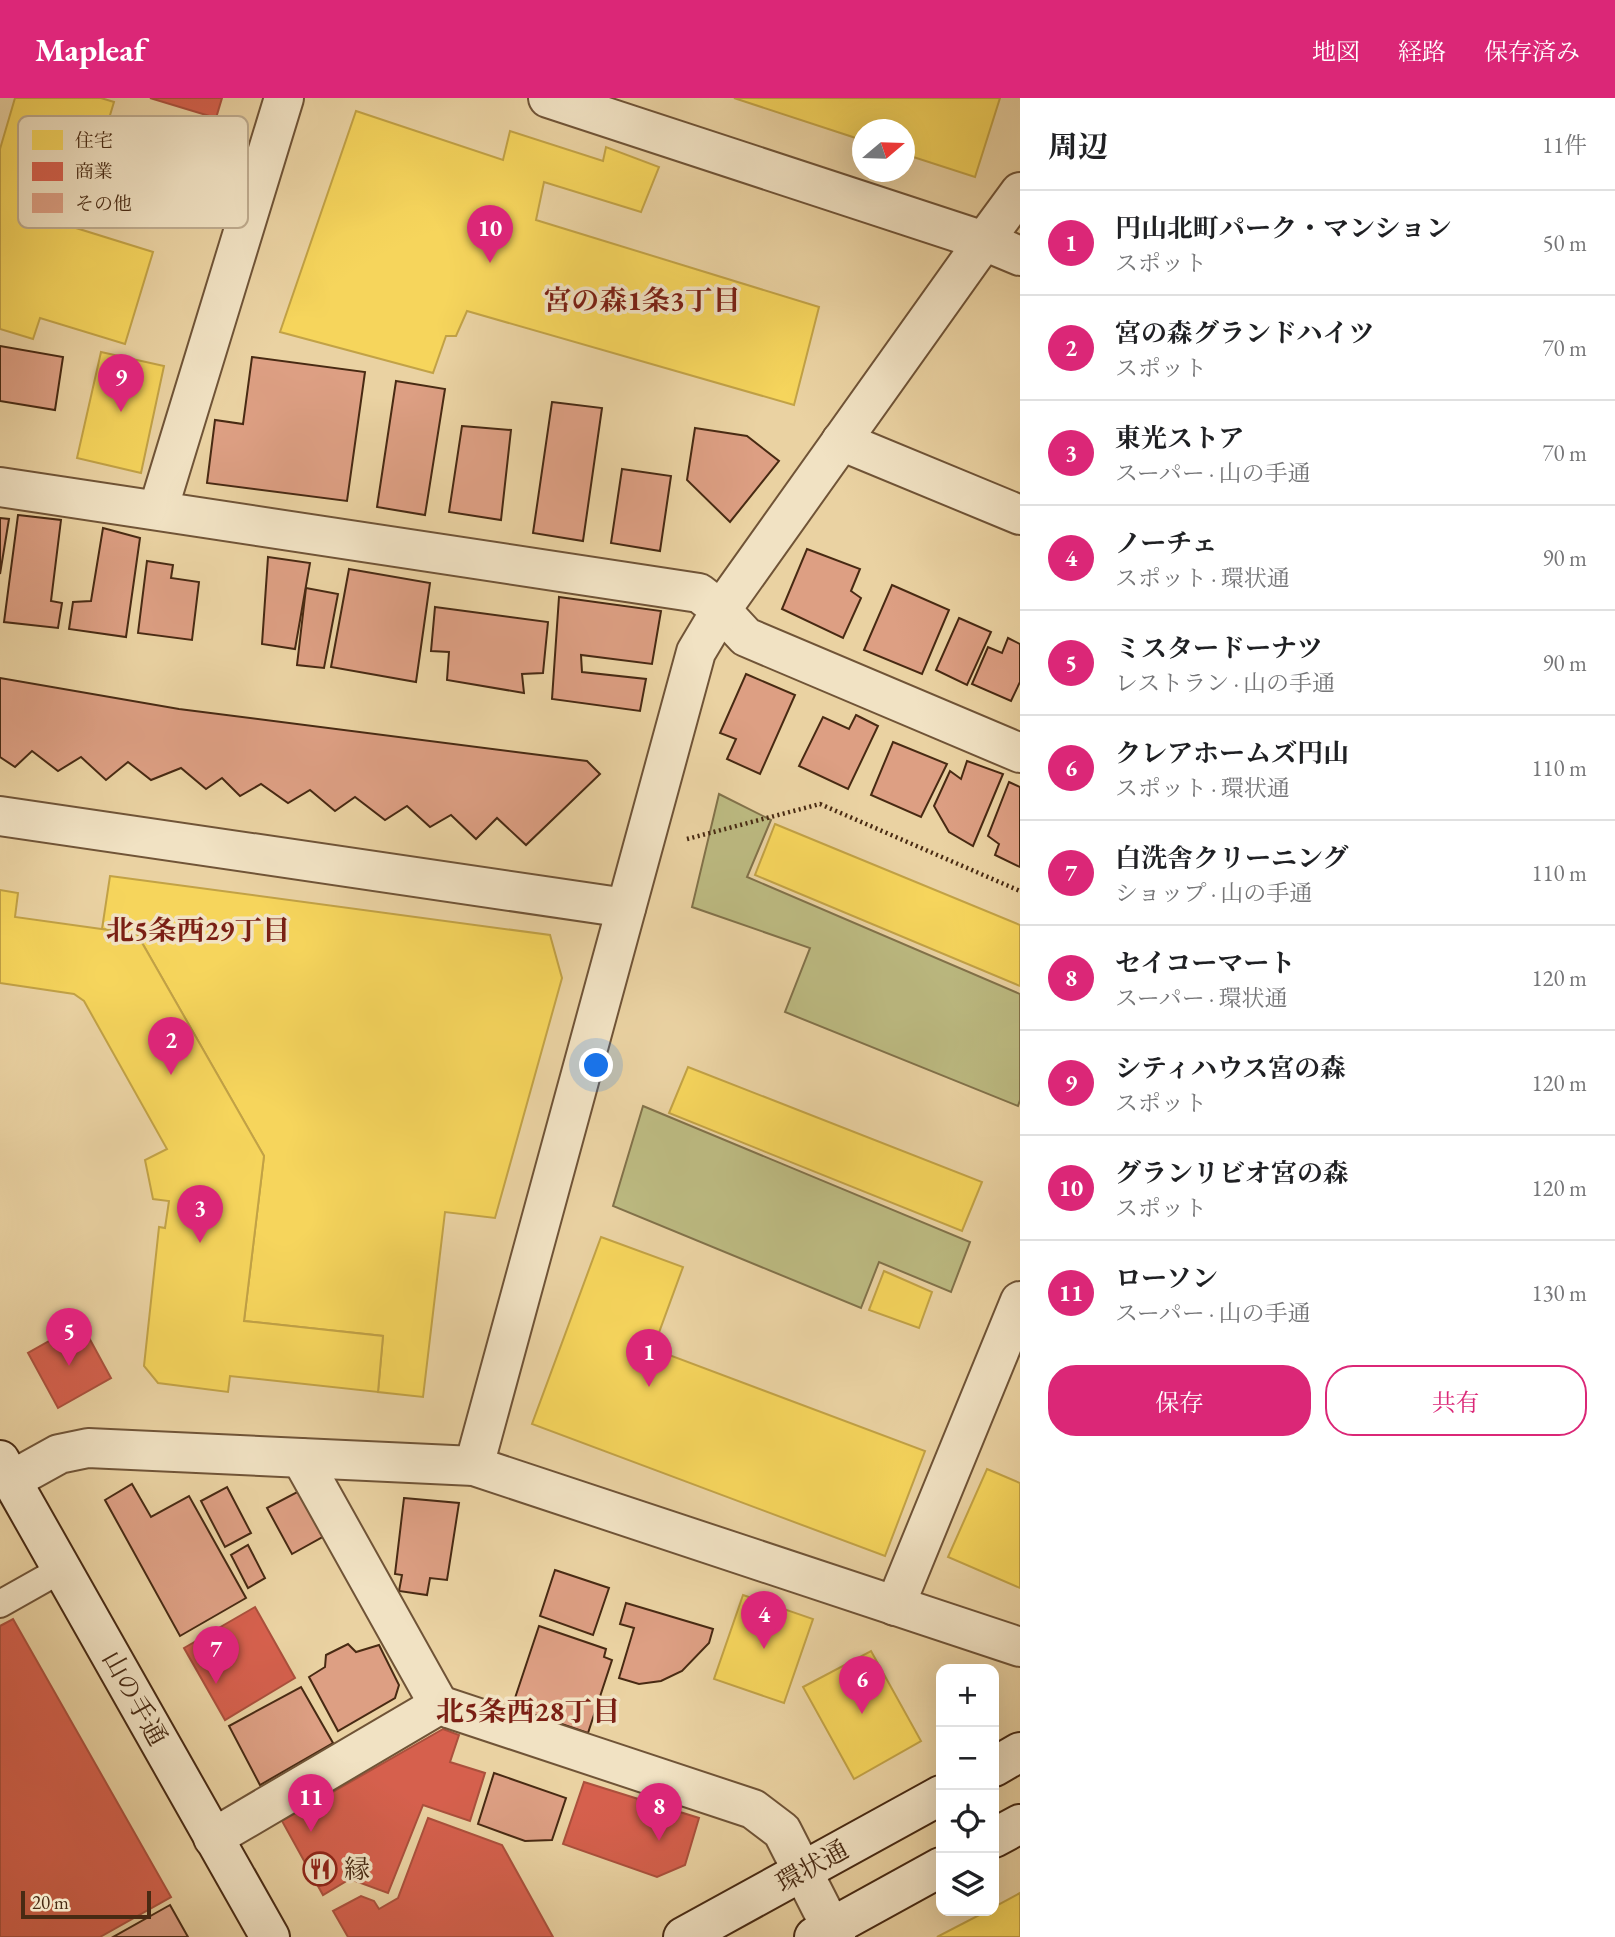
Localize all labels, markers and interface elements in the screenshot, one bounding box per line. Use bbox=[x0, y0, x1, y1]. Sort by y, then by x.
text: Mapleaf bbox=[35, 28, 146, 71]
text: 地図 bbox=[1312, 36, 1360, 67]
text: 経路 bbox=[1398, 36, 1446, 67]
text: 保存済み bbox=[1484, 36, 1580, 67]
legend bbox=[18, 116, 248, 228]
north arrow bbox=[852, 119, 915, 182]
text: 周辺 bbox=[1048, 127, 1108, 166]
text: 住宅 bbox=[75, 128, 113, 153]
text: 11件 bbox=[1542, 130, 1587, 160]
text: 商業 bbox=[75, 159, 113, 184]
text: その他 bbox=[75, 191, 132, 216]
pin: 10 bbox=[467, 205, 513, 263]
text: 円山北町パーク・マンション bbox=[1115, 211, 1452, 245]
text: 1 bbox=[1065, 228, 1077, 258]
text: 50 m bbox=[1542, 228, 1587, 258]
text: スポット bbox=[1115, 248, 1207, 278]
district label: 宮の森1条3丁目 bbox=[543, 282, 741, 318]
text: 宮の森グランドハイツ bbox=[1115, 316, 1374, 350]
text: 2 bbox=[1065, 333, 1077, 363]
text: 70 m bbox=[1542, 333, 1587, 363]
text: スポット bbox=[1115, 353, 1207, 383]
pin: 9 bbox=[98, 354, 144, 412]
text: 東光ストア bbox=[1115, 421, 1244, 455]
text: 3 bbox=[1065, 438, 1077, 468]
text: 70 m bbox=[1542, 438, 1587, 468]
text: スーパー · 山の手通 bbox=[1115, 458, 1311, 488]
text: ノーチェ bbox=[1115, 526, 1217, 560]
text: 4 bbox=[1065, 543, 1077, 573]
text: 90 m bbox=[1542, 543, 1587, 573]
text: スポット · 環状通 bbox=[1115, 563, 1290, 593]
text: ミスタードーナツ bbox=[1115, 631, 1323, 665]
text: 5 bbox=[1065, 648, 1077, 678]
text: 90 m bbox=[1542, 648, 1587, 678]
text: レストラン · 山の手通 bbox=[1115, 668, 1335, 698]
text: クレアホームズ円山 bbox=[1115, 736, 1349, 770]
text: 6 bbox=[1065, 753, 1077, 783]
text: 110 m bbox=[1531, 753, 1587, 783]
text: スポット · 環状通 bbox=[1115, 773, 1290, 803]
text: 白洗舎クリーニング bbox=[1115, 841, 1348, 875]
text: 7 bbox=[1065, 858, 1077, 888]
text: 110 m bbox=[1531, 858, 1587, 888]
text: ショップ · 山の手通 bbox=[1115, 878, 1312, 908]
district label: 北5条西29丁目 bbox=[106, 912, 290, 948]
text: セイコーマート bbox=[1115, 946, 1295, 980]
text: 8 bbox=[1065, 963, 1077, 993]
text: 120 m bbox=[1531, 963, 1587, 993]
text: スーパー · 環状通 bbox=[1115, 983, 1288, 1013]
pin: 2 bbox=[148, 1017, 194, 1075]
your location bbox=[579, 1048, 613, 1082]
text: シティハウス宮の森 bbox=[1115, 1051, 1346, 1085]
text: 9 bbox=[1065, 1068, 1077, 1098]
text: 120 m bbox=[1531, 1068, 1587, 1098]
text: スポット bbox=[1115, 1088, 1207, 1118]
text: グランリビオ宮の森 bbox=[1115, 1156, 1349, 1190]
text: 10 bbox=[1059, 1173, 1083, 1203]
text: 120 m bbox=[1531, 1173, 1587, 1203]
pin: 3 bbox=[177, 1185, 223, 1243]
text: スポット bbox=[1115, 1193, 1207, 1223]
text: ローソン bbox=[1115, 1261, 1218, 1295]
text: 11 bbox=[1059, 1278, 1083, 1308]
text: 130 m bbox=[1531, 1278, 1587, 1308]
text: スーパー · 山の手通 bbox=[1115, 1298, 1311, 1328]
pin: 5 bbox=[46, 1308, 92, 1366]
pin: 1 bbox=[626, 1329, 672, 1387]
button: 保存 bbox=[1048, 1365, 1311, 1436]
button: 共有 bbox=[1325, 1365, 1587, 1436]
pin: 4 bbox=[741, 1591, 787, 1649]
pin: 7 bbox=[193, 1626, 239, 1684]
street label: 山の手通 bbox=[95, 1644, 175, 1752]
pin: 6 bbox=[839, 1656, 885, 1714]
map controls bbox=[936, 1664, 999, 1916]
button: + bbox=[936, 1664, 999, 1727]
district label: 北5条西28丁目 bbox=[436, 1693, 620, 1729]
button: − bbox=[936, 1727, 999, 1790]
pin: 11 bbox=[288, 1774, 334, 1832]
pin: 8 bbox=[636, 1783, 682, 1841]
button: locate bbox=[936, 1790, 999, 1853]
street label: 環状通 bbox=[770, 1832, 854, 1900]
restaurant icon: 縁 bbox=[301, 1850, 339, 1888]
place label: 縁 bbox=[344, 1852, 370, 1886]
button: layers bbox=[936, 1853, 999, 1916]
scale bar bbox=[21, 1888, 150, 1920]
text: 20 m bbox=[32, 1890, 69, 1915]

